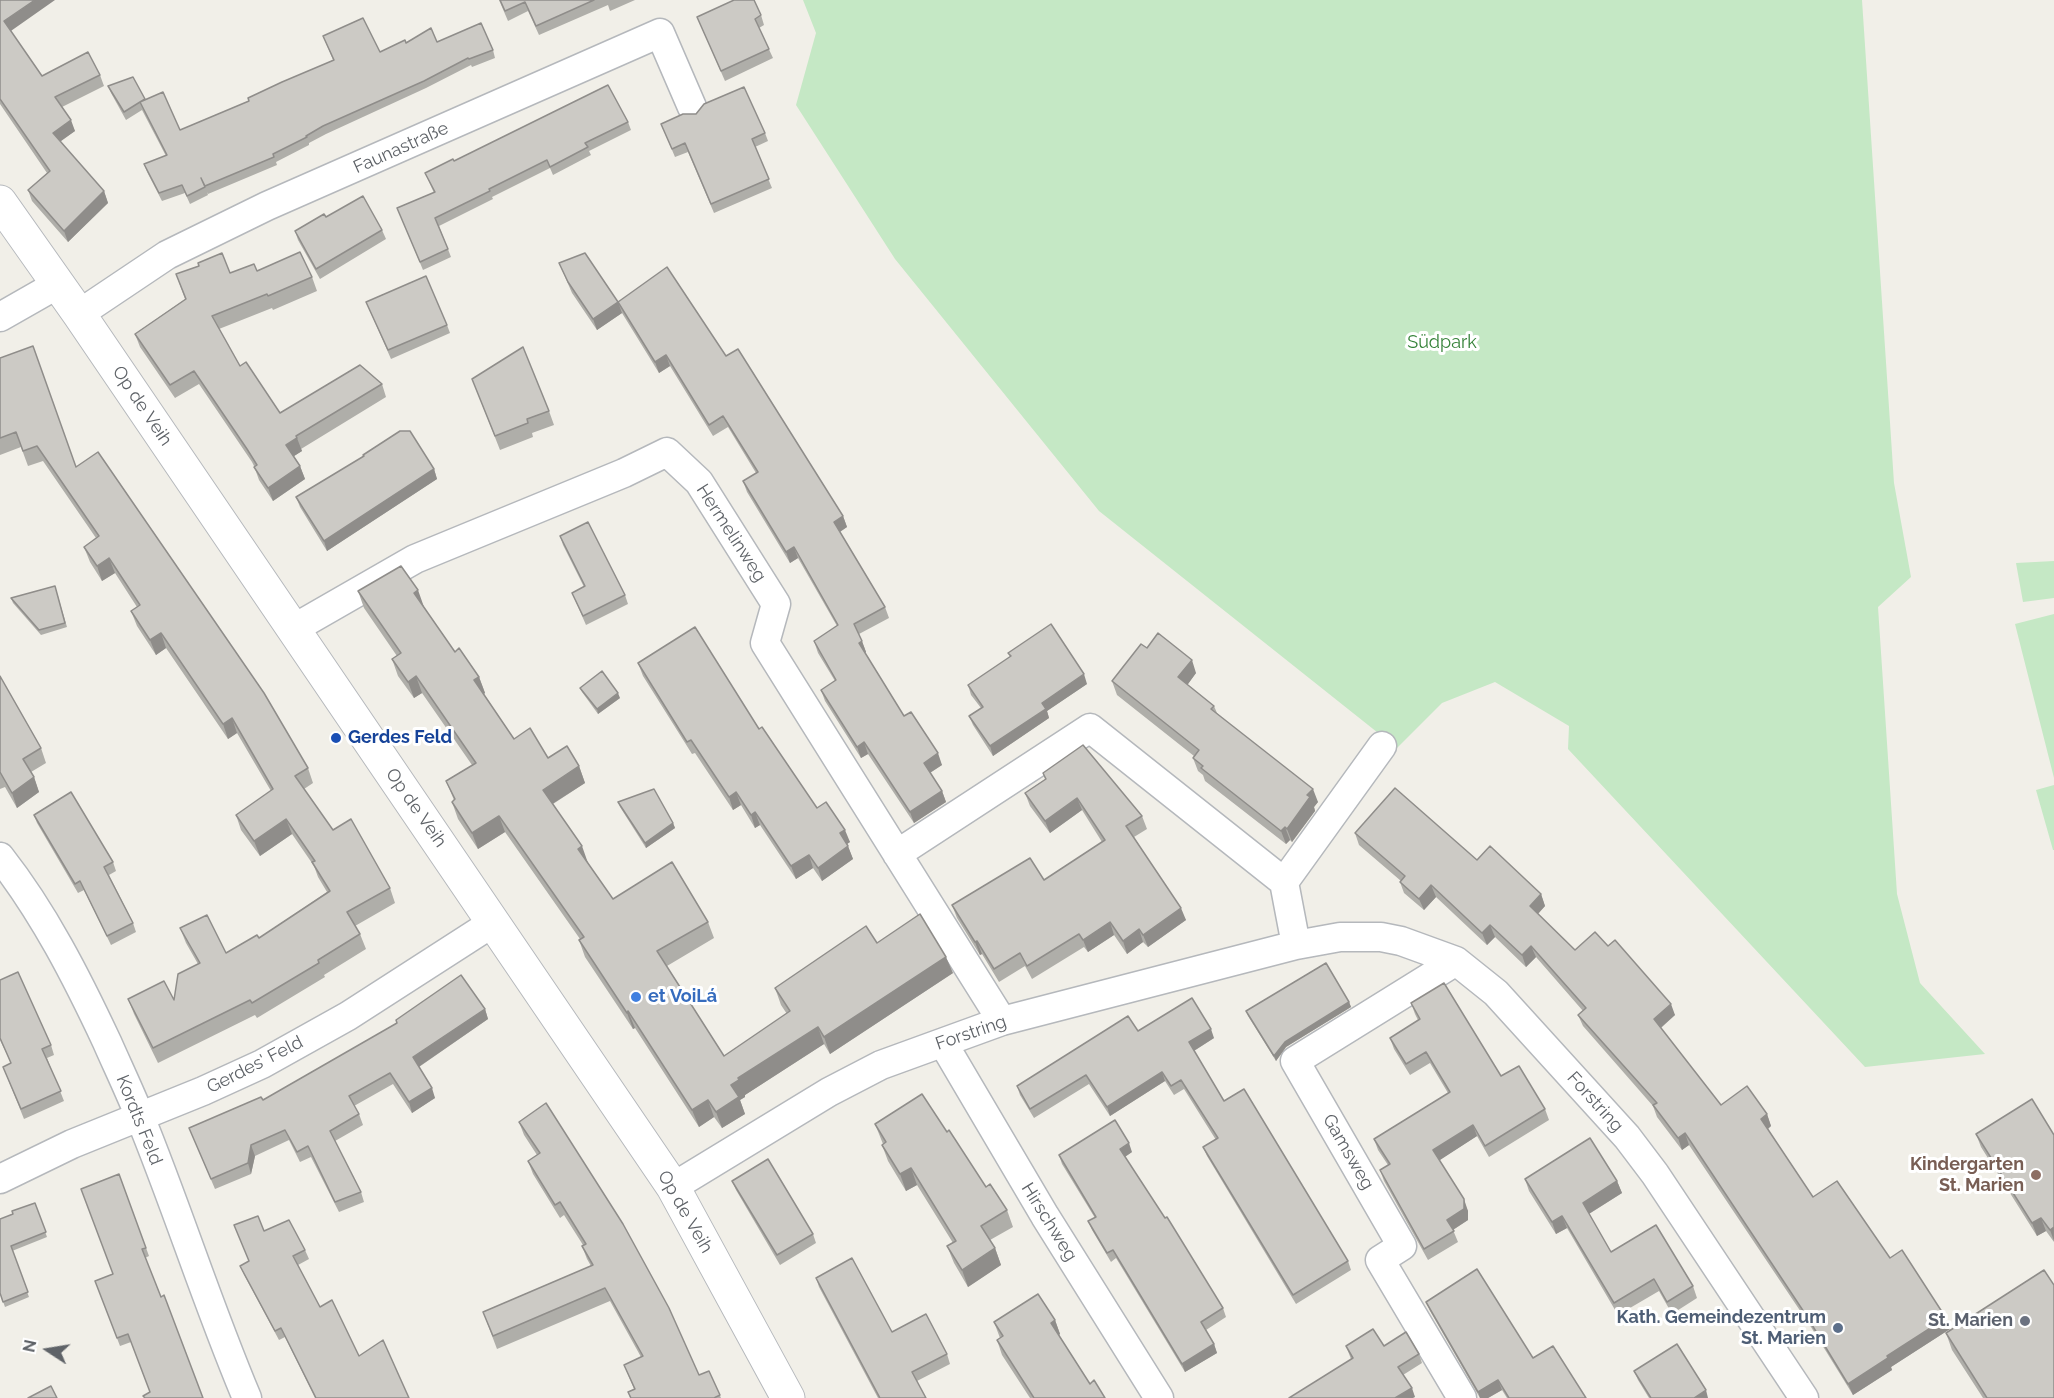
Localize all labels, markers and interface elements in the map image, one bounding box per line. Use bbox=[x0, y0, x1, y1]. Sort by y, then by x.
street label: Faunastraße bbox=[350, 117, 452, 179]
park label: Südpark bbox=[1407, 332, 1477, 354]
street label: Op de Veih bbox=[107, 362, 177, 450]
street label: Hermelinweg bbox=[691, 480, 771, 586]
place label: Gerdes Feld bbox=[348, 727, 452, 749]
marker: Gerdes Feld bbox=[329, 731, 343, 745]
street label: Op de Veih bbox=[381, 764, 451, 852]
place label: et VoiLá bbox=[648, 986, 717, 1008]
marker: et VoiLá bbox=[629, 990, 643, 1004]
street label: Forstring bbox=[933, 1011, 1009, 1055]
street label: Gerdes' Feld bbox=[203, 1032, 307, 1098]
street label: Forstring bbox=[1562, 1067, 1628, 1137]
street label: Kordts Feld bbox=[111, 1072, 167, 1168]
street label: Gamsweg bbox=[1318, 1110, 1378, 1194]
place label: Kindergarten St. Marien bbox=[1910, 1154, 2024, 1196]
street label: Op de Veih bbox=[653, 1167, 717, 1257]
marker: Kindergarten St. Marien bbox=[2029, 1168, 2043, 1182]
street label: Hirschweg bbox=[1016, 1179, 1082, 1265]
place label: Kath. Gemeindezentrum St. Marien bbox=[1616, 1307, 1826, 1350]
place label: St. Marien bbox=[1928, 1310, 2013, 1332]
marker: St. Marien bbox=[2018, 1314, 2032, 1328]
north arrow bbox=[18, 1320, 78, 1380]
marker: Kath. Gemeindezentrum St. Marien bbox=[1831, 1321, 1845, 1335]
text: N bbox=[19, 1338, 40, 1354]

